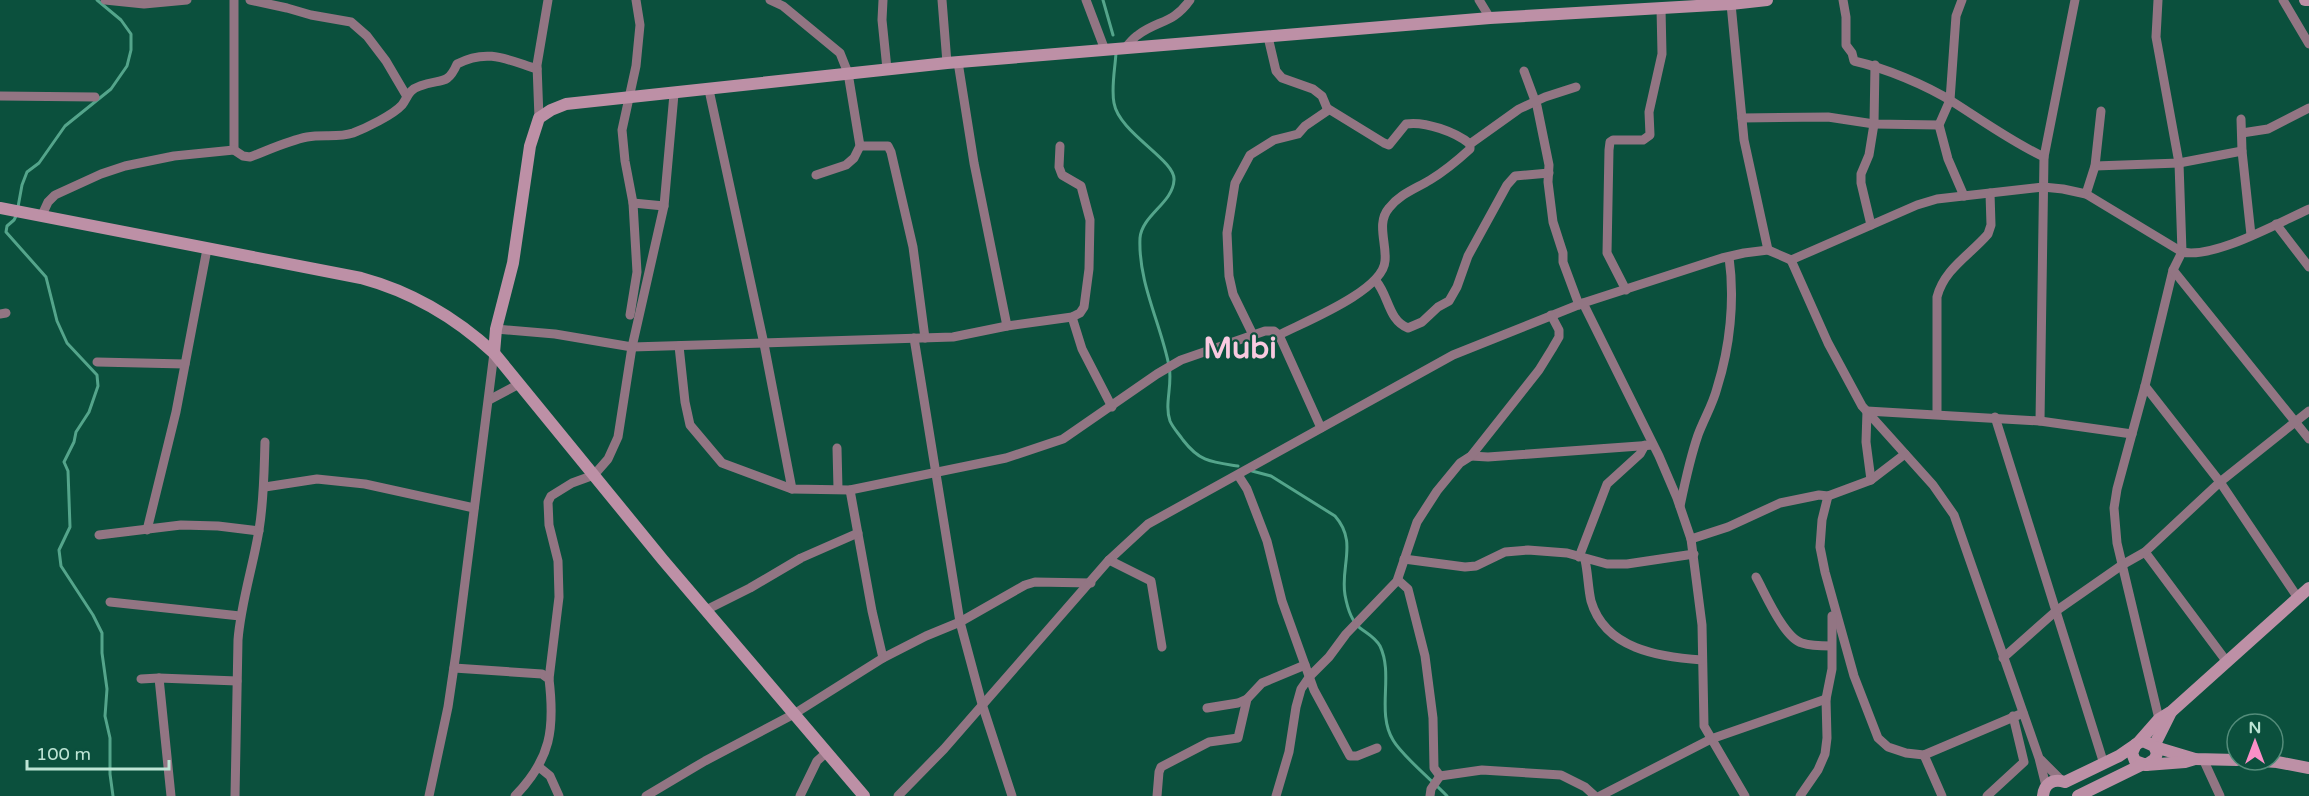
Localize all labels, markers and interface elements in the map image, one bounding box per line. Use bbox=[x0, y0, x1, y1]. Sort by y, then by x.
district label: Mubi bbox=[1203, 330, 1277, 367]
north arrow bbox=[2225, 712, 2285, 772]
text: N bbox=[2249, 718, 2261, 738]
scale bar bbox=[27, 733, 170, 771]
text: 100 m bbox=[36, 743, 91, 765]

